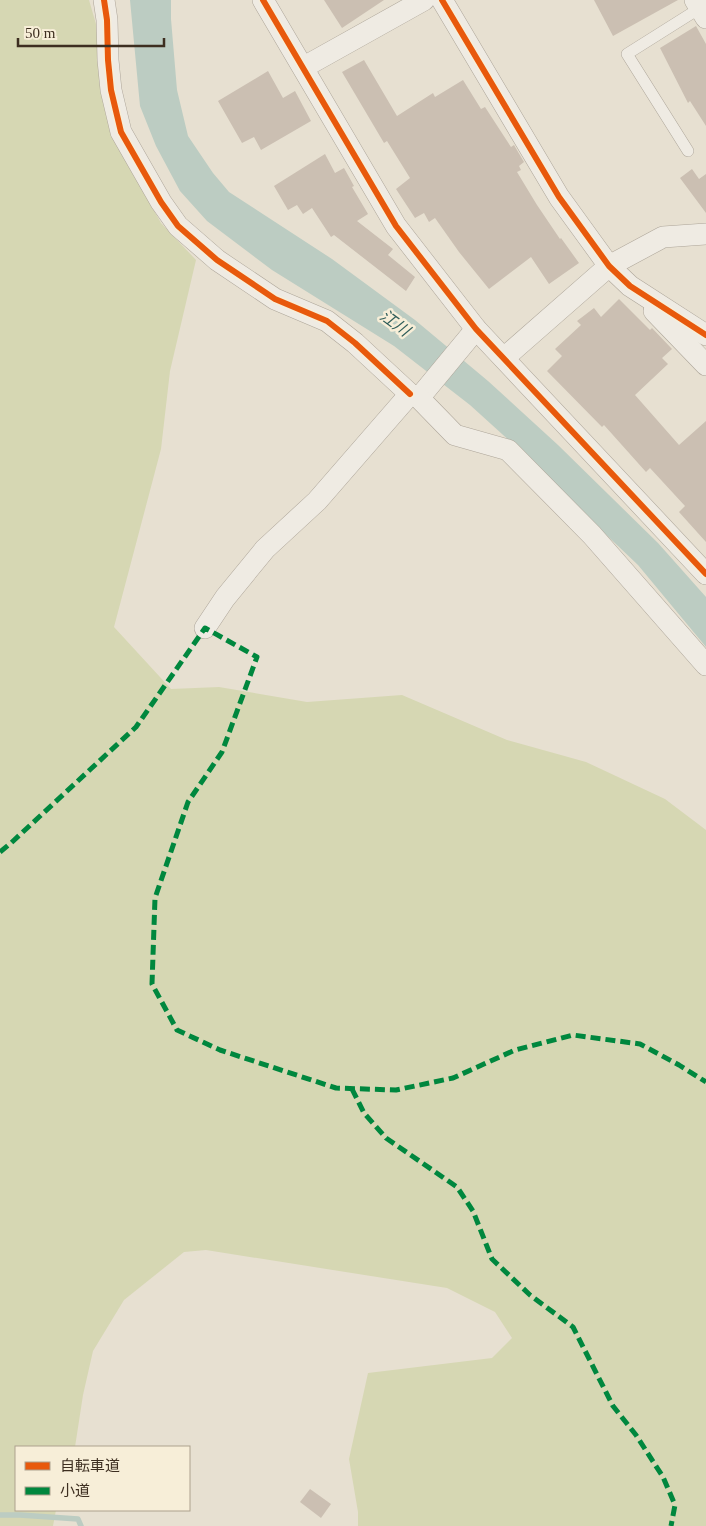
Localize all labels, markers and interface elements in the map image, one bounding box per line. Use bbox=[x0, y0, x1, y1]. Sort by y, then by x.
scale bar bbox=[18, 15, 164, 47]
text: 50 m bbox=[25, 25, 56, 41]
water label: 江川 bbox=[377, 307, 415, 340]
legend bbox=[15, 1446, 190, 1511]
text: 自転車道 bbox=[60, 1458, 120, 1474]
text: 小道 bbox=[60, 1483, 90, 1499]

